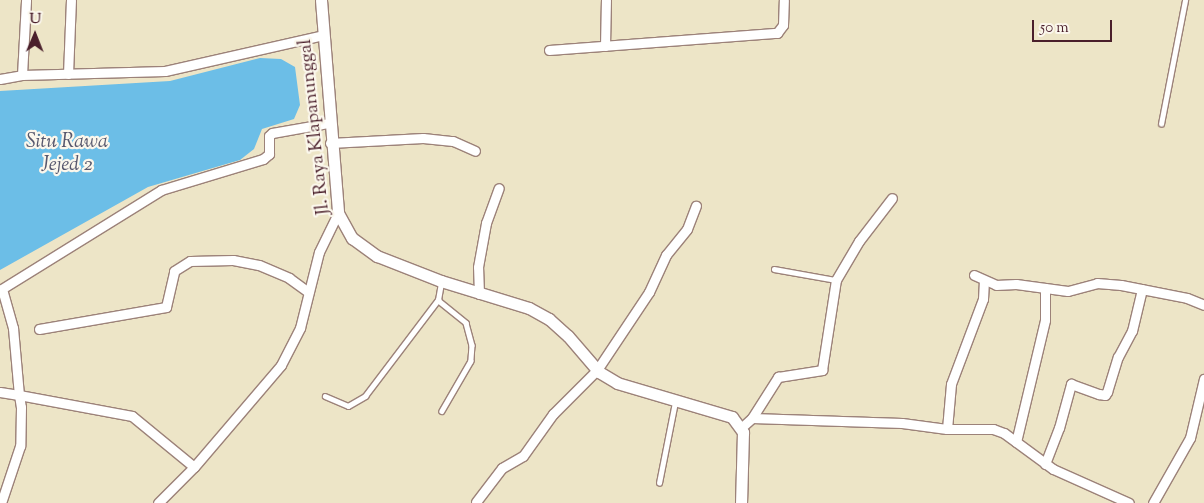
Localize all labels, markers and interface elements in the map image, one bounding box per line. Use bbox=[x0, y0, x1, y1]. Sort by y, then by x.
north arrow bbox=[10, 10, 60, 60]
text: U bbox=[29, 10, 41, 30]
scale bar bbox=[1034, 10, 1114, 42]
text: 50 m bbox=[1040, 18, 1069, 39]
street label: Jl. Raya Klapanunggal bbox=[294, 38, 336, 216]
water label: Situ Rawa Jejed 2 bbox=[26, 130, 108, 177]

